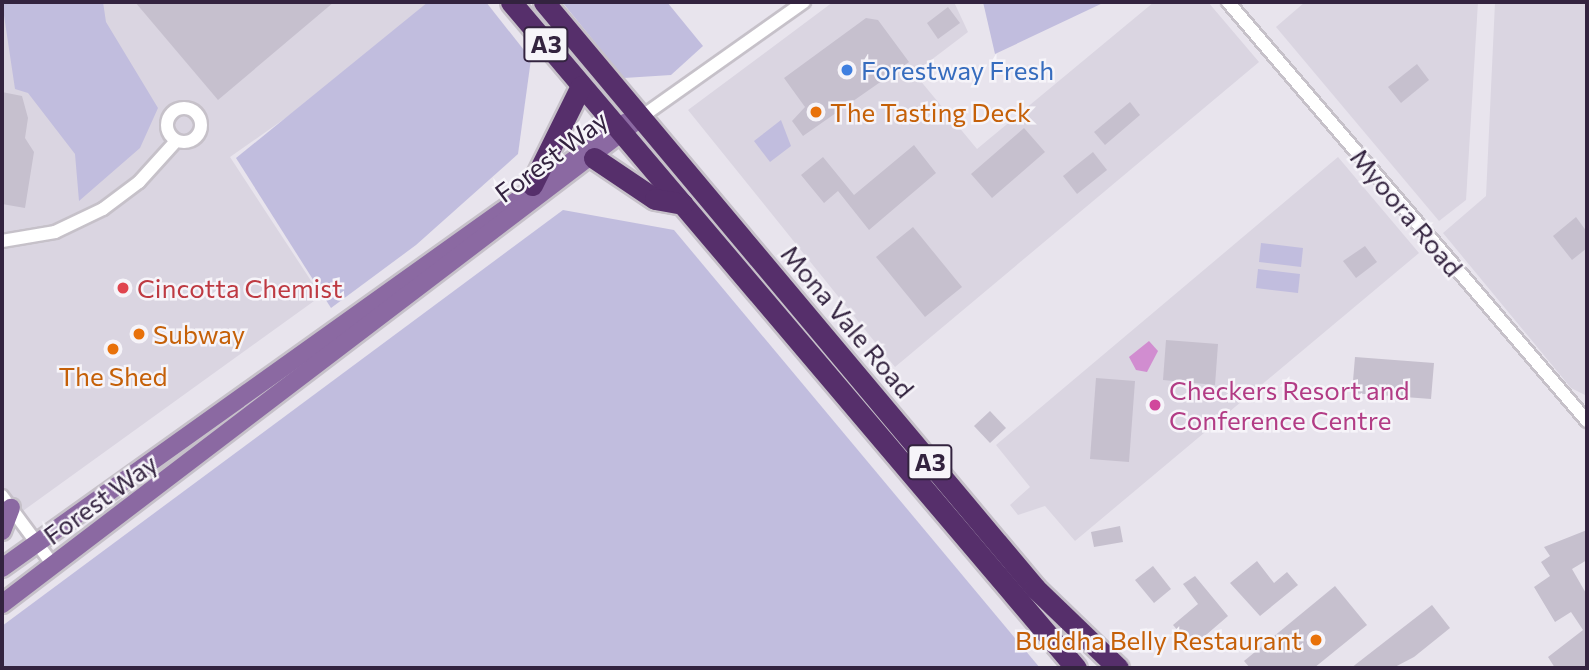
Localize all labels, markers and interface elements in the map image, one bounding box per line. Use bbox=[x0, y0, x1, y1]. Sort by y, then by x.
road number: A3 bbox=[523, 24, 569, 64]
place label: Forestway Fresh bbox=[861, 54, 1054, 86]
marker: Forestway Fresh bbox=[839, 62, 855, 78]
place label: The Tasting Deck bbox=[830, 96, 1031, 128]
street label: Forest Way bbox=[489, 104, 613, 208]
marker: The Tasting Deck bbox=[808, 104, 824, 120]
street label: Myoora Road bbox=[1344, 142, 1470, 282]
street label: Mona Vale Road bbox=[775, 238, 921, 404]
place label: Cincotta Chemist bbox=[137, 272, 343, 304]
marker: Cincotta Chemist bbox=[115, 280, 131, 296]
place label: Subway bbox=[153, 318, 245, 350]
marker: Subway bbox=[131, 326, 147, 342]
marker: The Shed bbox=[105, 341, 121, 357]
place label: The Shed bbox=[58, 360, 168, 392]
place label: Checkers Resort and Conference Centre bbox=[1169, 374, 1409, 436]
marker: Checkers Resort and Conference Centre bbox=[1147, 397, 1163, 413]
road number: A3 bbox=[907, 442, 953, 482]
street label: Forest Way bbox=[37, 447, 163, 551]
place label: Buddha Belly Restaurant bbox=[1015, 624, 1302, 656]
marker: Buddha Belly Restaurant bbox=[1308, 632, 1324, 648]

